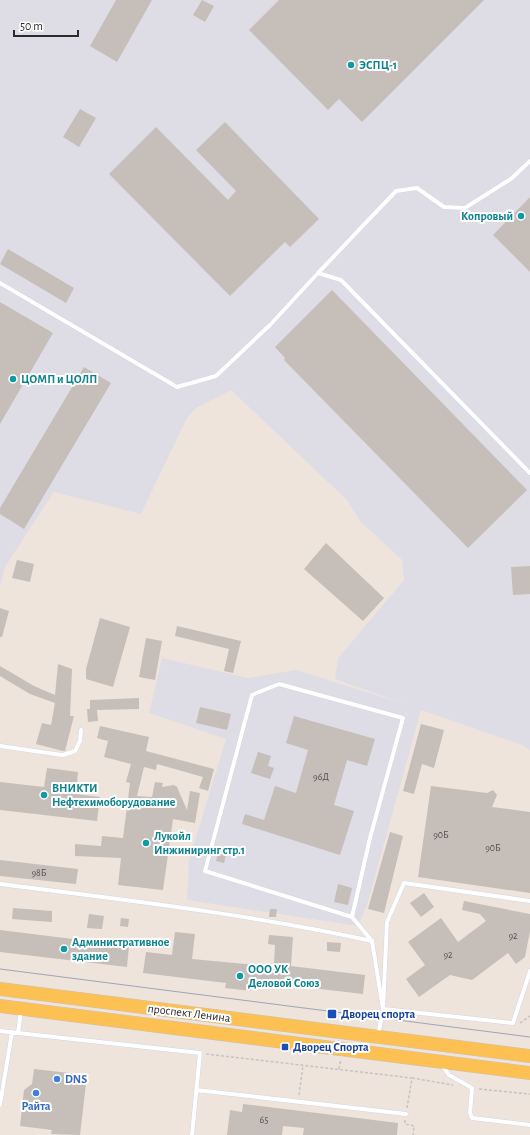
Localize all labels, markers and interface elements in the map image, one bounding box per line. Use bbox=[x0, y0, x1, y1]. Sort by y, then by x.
scale bar bbox=[14, 12, 78, 38]
text: 50 m bbox=[20, 20, 43, 32]
place label: ЭСПЦ-1 bbox=[359, 59, 397, 71]
marker: ЭСПЦ-1 bbox=[346, 60, 356, 70]
place label: Копровый bbox=[461, 210, 513, 222]
marker: Копровый bbox=[516, 211, 526, 221]
place label: ЦОМП и ЦОЛП bbox=[21, 373, 97, 385]
marker: ЦОМП и ЦОЛП bbox=[8, 374, 18, 384]
house number: 96Д bbox=[313, 772, 329, 782]
place label: ВНИКТИ Нефтехимоборудование bbox=[52, 782, 176, 809]
marker: ВНИКТИ Нефтехимоборудование bbox=[39, 790, 49, 800]
place label: Лукойл Инжиниринг стр.1 bbox=[154, 830, 245, 856]
house number: 90Б bbox=[433, 830, 449, 840]
marker: Лукойл Инжиниринг стр.1 bbox=[141, 838, 151, 848]
house number: 90Б bbox=[485, 843, 501, 853]
house number: 98Б bbox=[31, 868, 47, 878]
house number: 92 bbox=[508, 931, 518, 941]
place label: Административное здание bbox=[72, 936, 170, 962]
marker: Административное здание bbox=[59, 944, 69, 954]
house number: 92 bbox=[443, 950, 453, 960]
place label: ООО УК Деловой Союз bbox=[248, 963, 320, 989]
marker: ООО УК Деловой Союз bbox=[235, 971, 245, 981]
street label: проспект Ленина bbox=[147, 1002, 232, 1024]
marker: Дворец спорта bbox=[326, 1008, 338, 1020]
place label: Дворец спорта bbox=[341, 1008, 415, 1020]
place label: Дворец Спорта bbox=[293, 1041, 369, 1053]
marker: Дворец Спорта bbox=[280, 1042, 290, 1052]
place label: DNS bbox=[65, 1073, 87, 1085]
marker: DNS bbox=[52, 1074, 62, 1084]
marker: Райта bbox=[31, 1088, 41, 1098]
place label: Райта bbox=[21, 1100, 51, 1112]
house number: 65 bbox=[260, 1115, 268, 1125]

